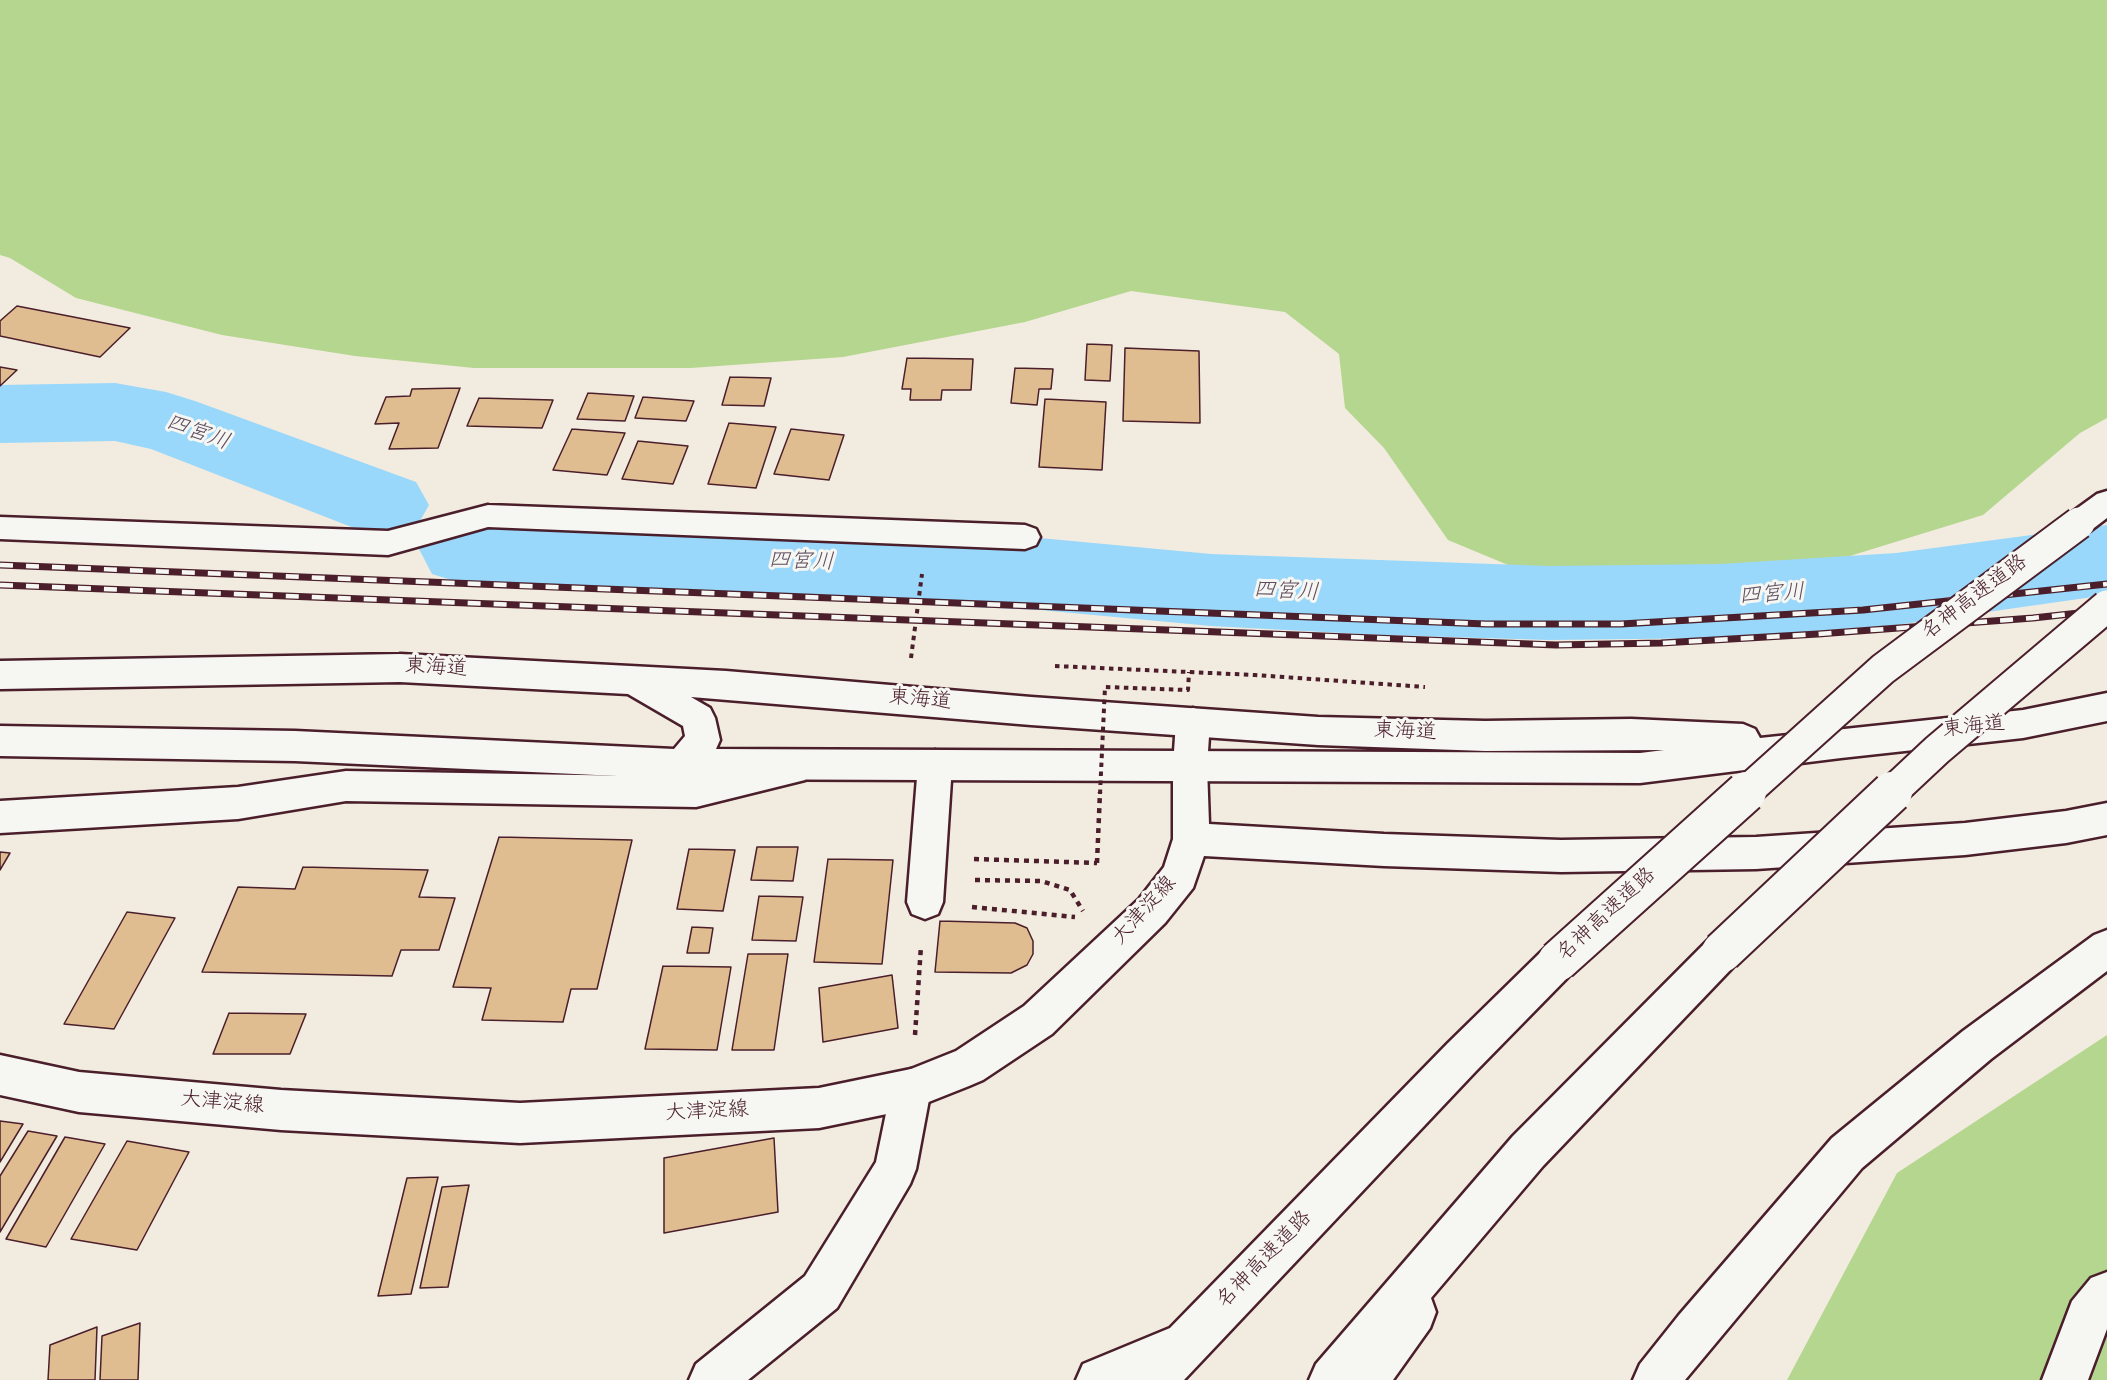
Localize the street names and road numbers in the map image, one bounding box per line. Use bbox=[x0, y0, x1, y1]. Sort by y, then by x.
street label: 名神高速道路 bbox=[1918, 551, 2034, 647]
street label: 東海道 bbox=[404, 656, 468, 684]
street label: 東海道 bbox=[888, 687, 952, 717]
street label: 東海道 bbox=[1941, 713, 2007, 745]
street label: 東海道 bbox=[1373, 720, 1437, 748]
street label: 名神高速道路 bbox=[1553, 864, 1663, 968]
street label: 大津淀線 bbox=[1109, 872, 1183, 952]
street label: 大津淀線 bbox=[179, 1089, 265, 1121]
street label: 大津淀線 bbox=[664, 1099, 750, 1129]
street label: 名神高速道路 bbox=[1213, 1207, 1319, 1315]

